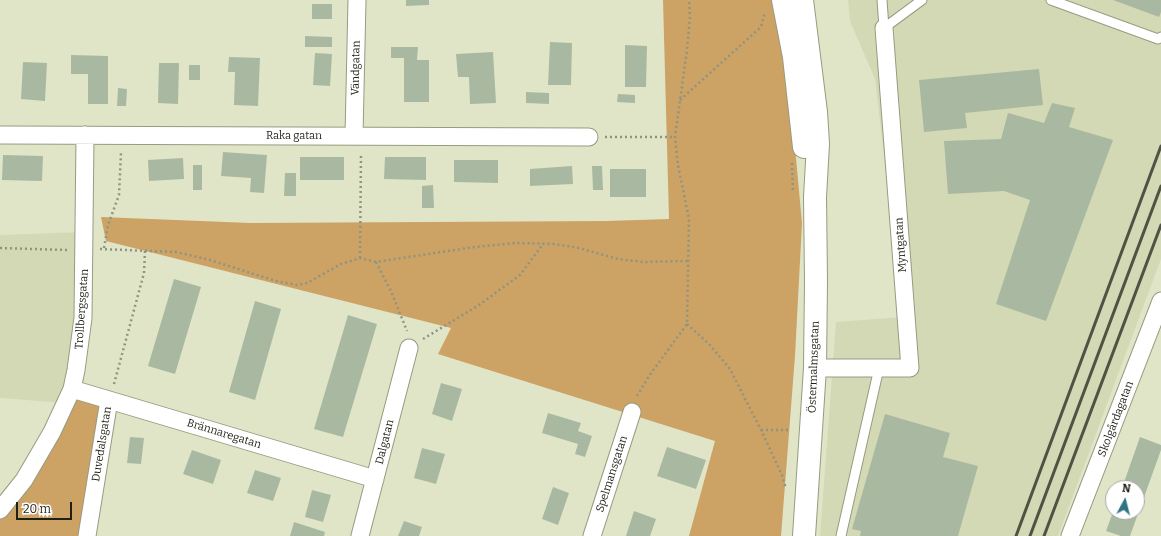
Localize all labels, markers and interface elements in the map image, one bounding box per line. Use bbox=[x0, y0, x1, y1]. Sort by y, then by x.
street label: Vändgatan bbox=[349, 40, 363, 96]
street label: Raka gatan bbox=[266, 129, 322, 143]
street label: Myntgatan bbox=[893, 217, 909, 273]
street label: Trollbergsgatan bbox=[73, 268, 91, 350]
street label: Östermalmsgatan bbox=[806, 321, 822, 413]
street label: Skolgårdagatan bbox=[1096, 379, 1136, 459]
street label: Duvedalsgatan bbox=[90, 406, 114, 482]
street label: Brännaregatan bbox=[185, 416, 263, 452]
street label: Dalgatan bbox=[373, 418, 397, 466]
street label: Spelmansgatan bbox=[593, 434, 631, 514]
north arrow bbox=[1105, 480, 1145, 520]
text: N bbox=[1121, 482, 1131, 496]
scale bar bbox=[18, 494, 74, 520]
text: 20 m bbox=[23, 502, 51, 516]

